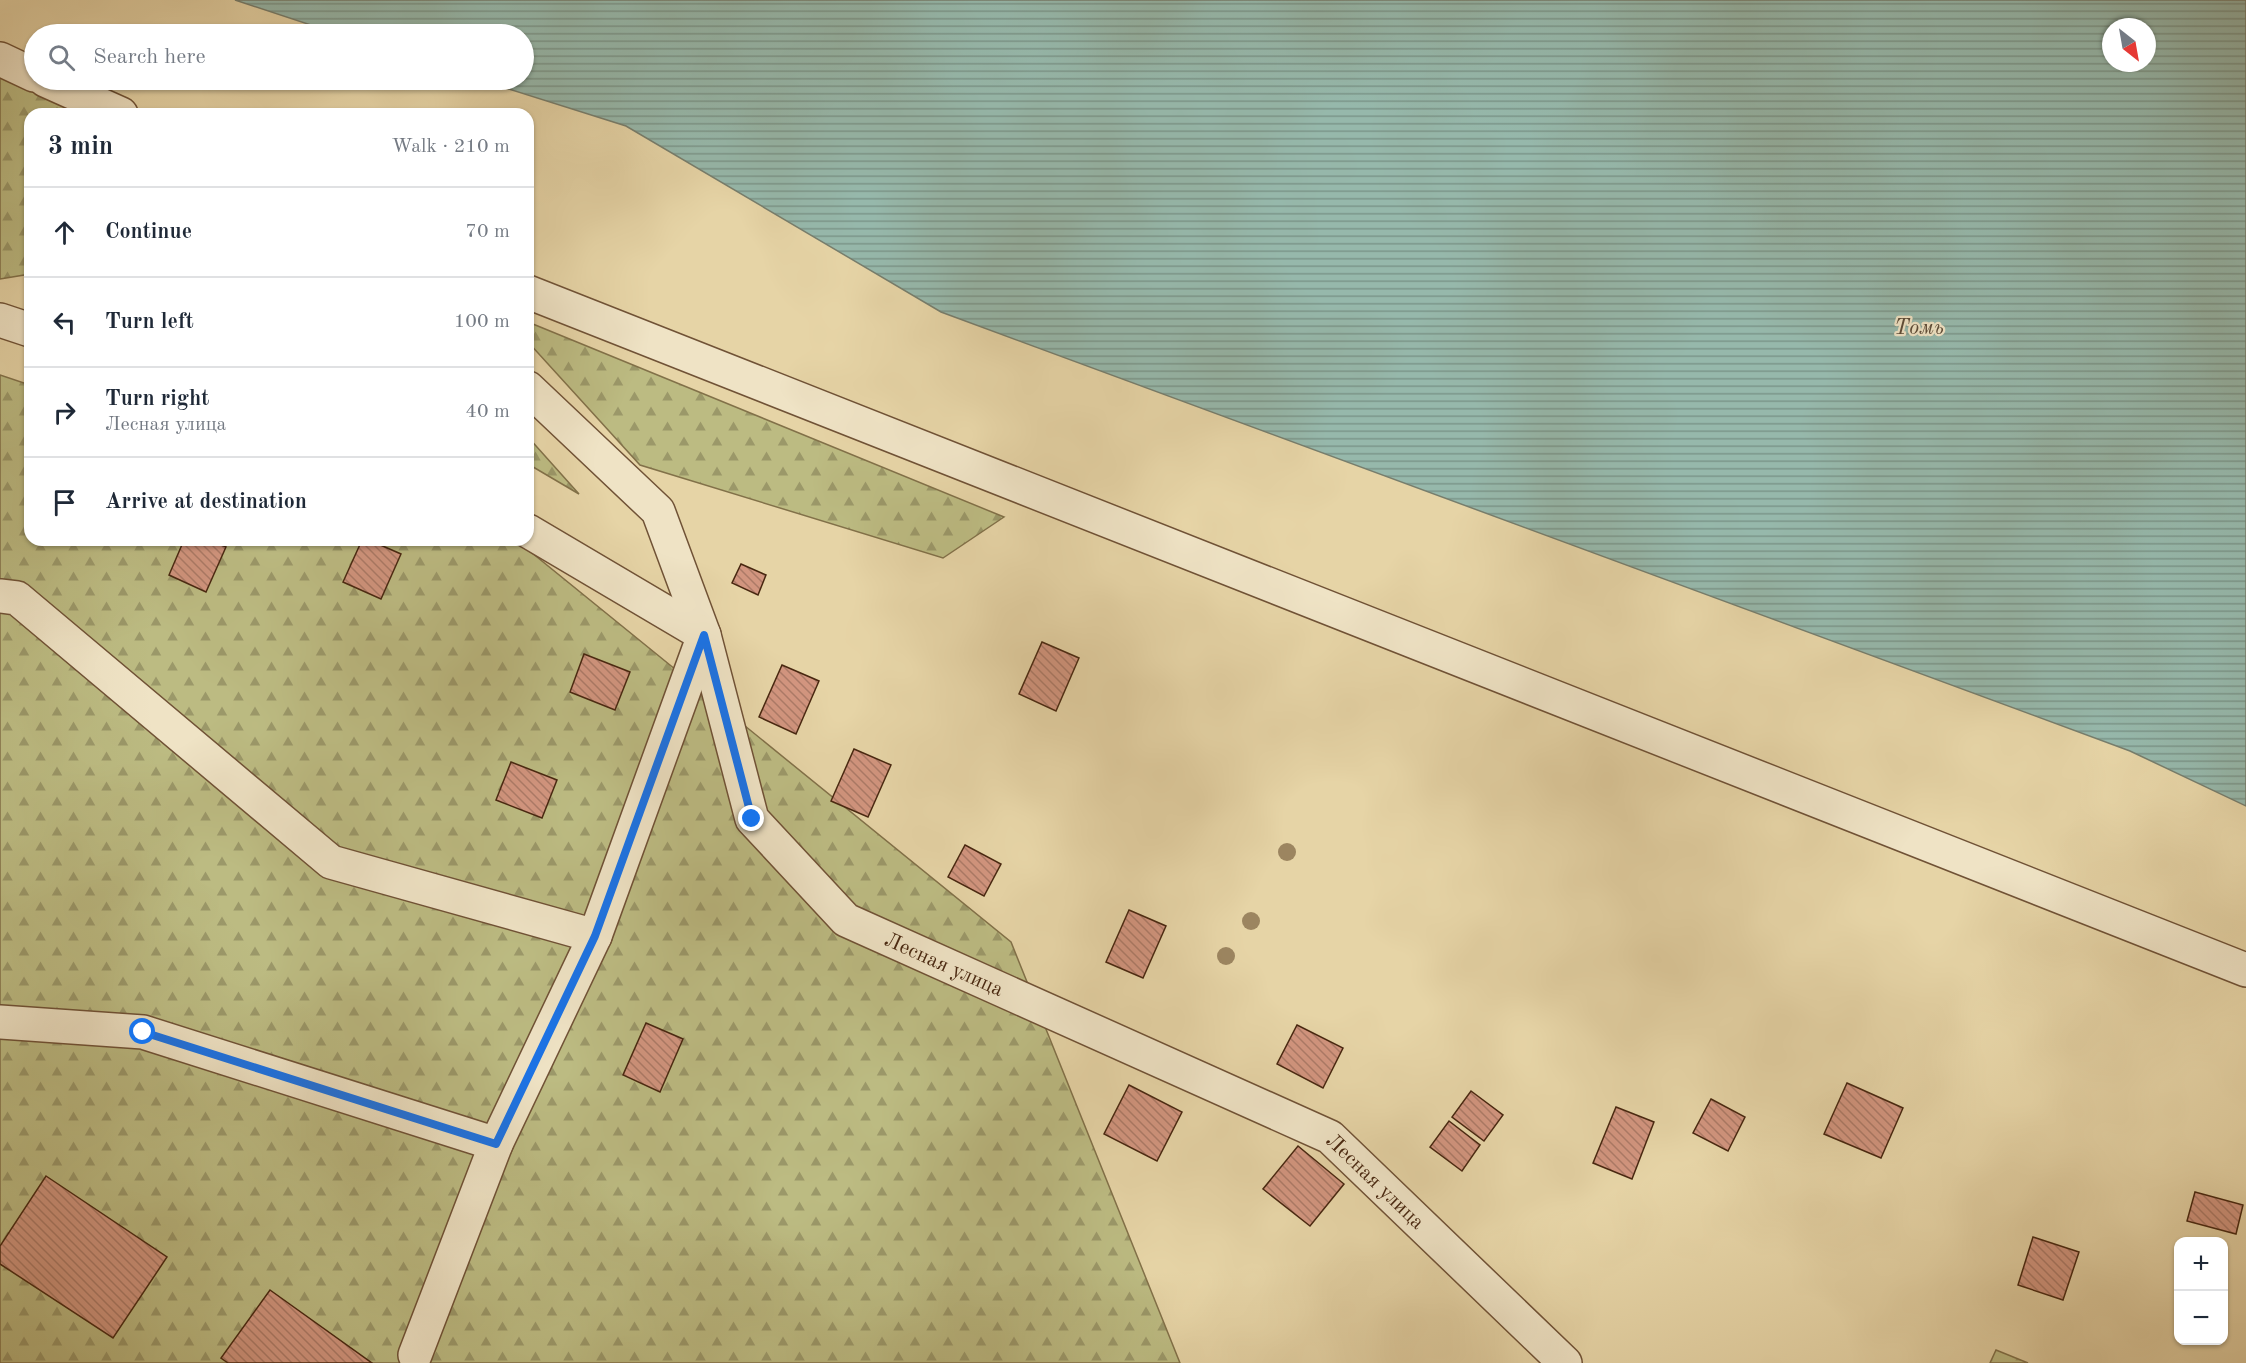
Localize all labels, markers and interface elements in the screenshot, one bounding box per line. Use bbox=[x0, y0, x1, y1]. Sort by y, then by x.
north arrow bbox=[2102, 18, 2156, 72]
search box bbox=[24, 24, 534, 90]
icon: search bbox=[45, 41, 78, 74]
text: Search here bbox=[93, 46, 206, 68]
text: 3 min bbox=[48, 134, 113, 160]
text: Walk · 210 m bbox=[391, 137, 510, 157]
icon: ahead bbox=[48, 216, 81, 249]
text: Continue bbox=[105, 221, 192, 243]
text: 70 m bbox=[465, 222, 510, 242]
icon: left bbox=[48, 306, 81, 339]
text: Turn left bbox=[105, 311, 194, 333]
text: 100 m bbox=[454, 312, 510, 332]
water label: Томь bbox=[1894, 317, 1944, 339]
text: Turn right bbox=[105, 388, 209, 410]
icon: right bbox=[48, 396, 81, 429]
text: 40 m bbox=[465, 402, 510, 422]
text: Лесная улица bbox=[105, 415, 226, 435]
icon: arrive bbox=[48, 486, 81, 519]
text: Arrive at destination bbox=[105, 491, 307, 513]
route end bbox=[738, 805, 764, 831]
street label: Лесная улица bbox=[881, 930, 1006, 1001]
route start bbox=[129, 1018, 155, 1044]
street label: Лесная улица bbox=[1321, 1130, 1428, 1234]
map controls bbox=[2174, 1237, 2228, 1345]
button: + bbox=[2174, 1237, 2228, 1291]
button: − bbox=[2174, 1291, 2228, 1345]

